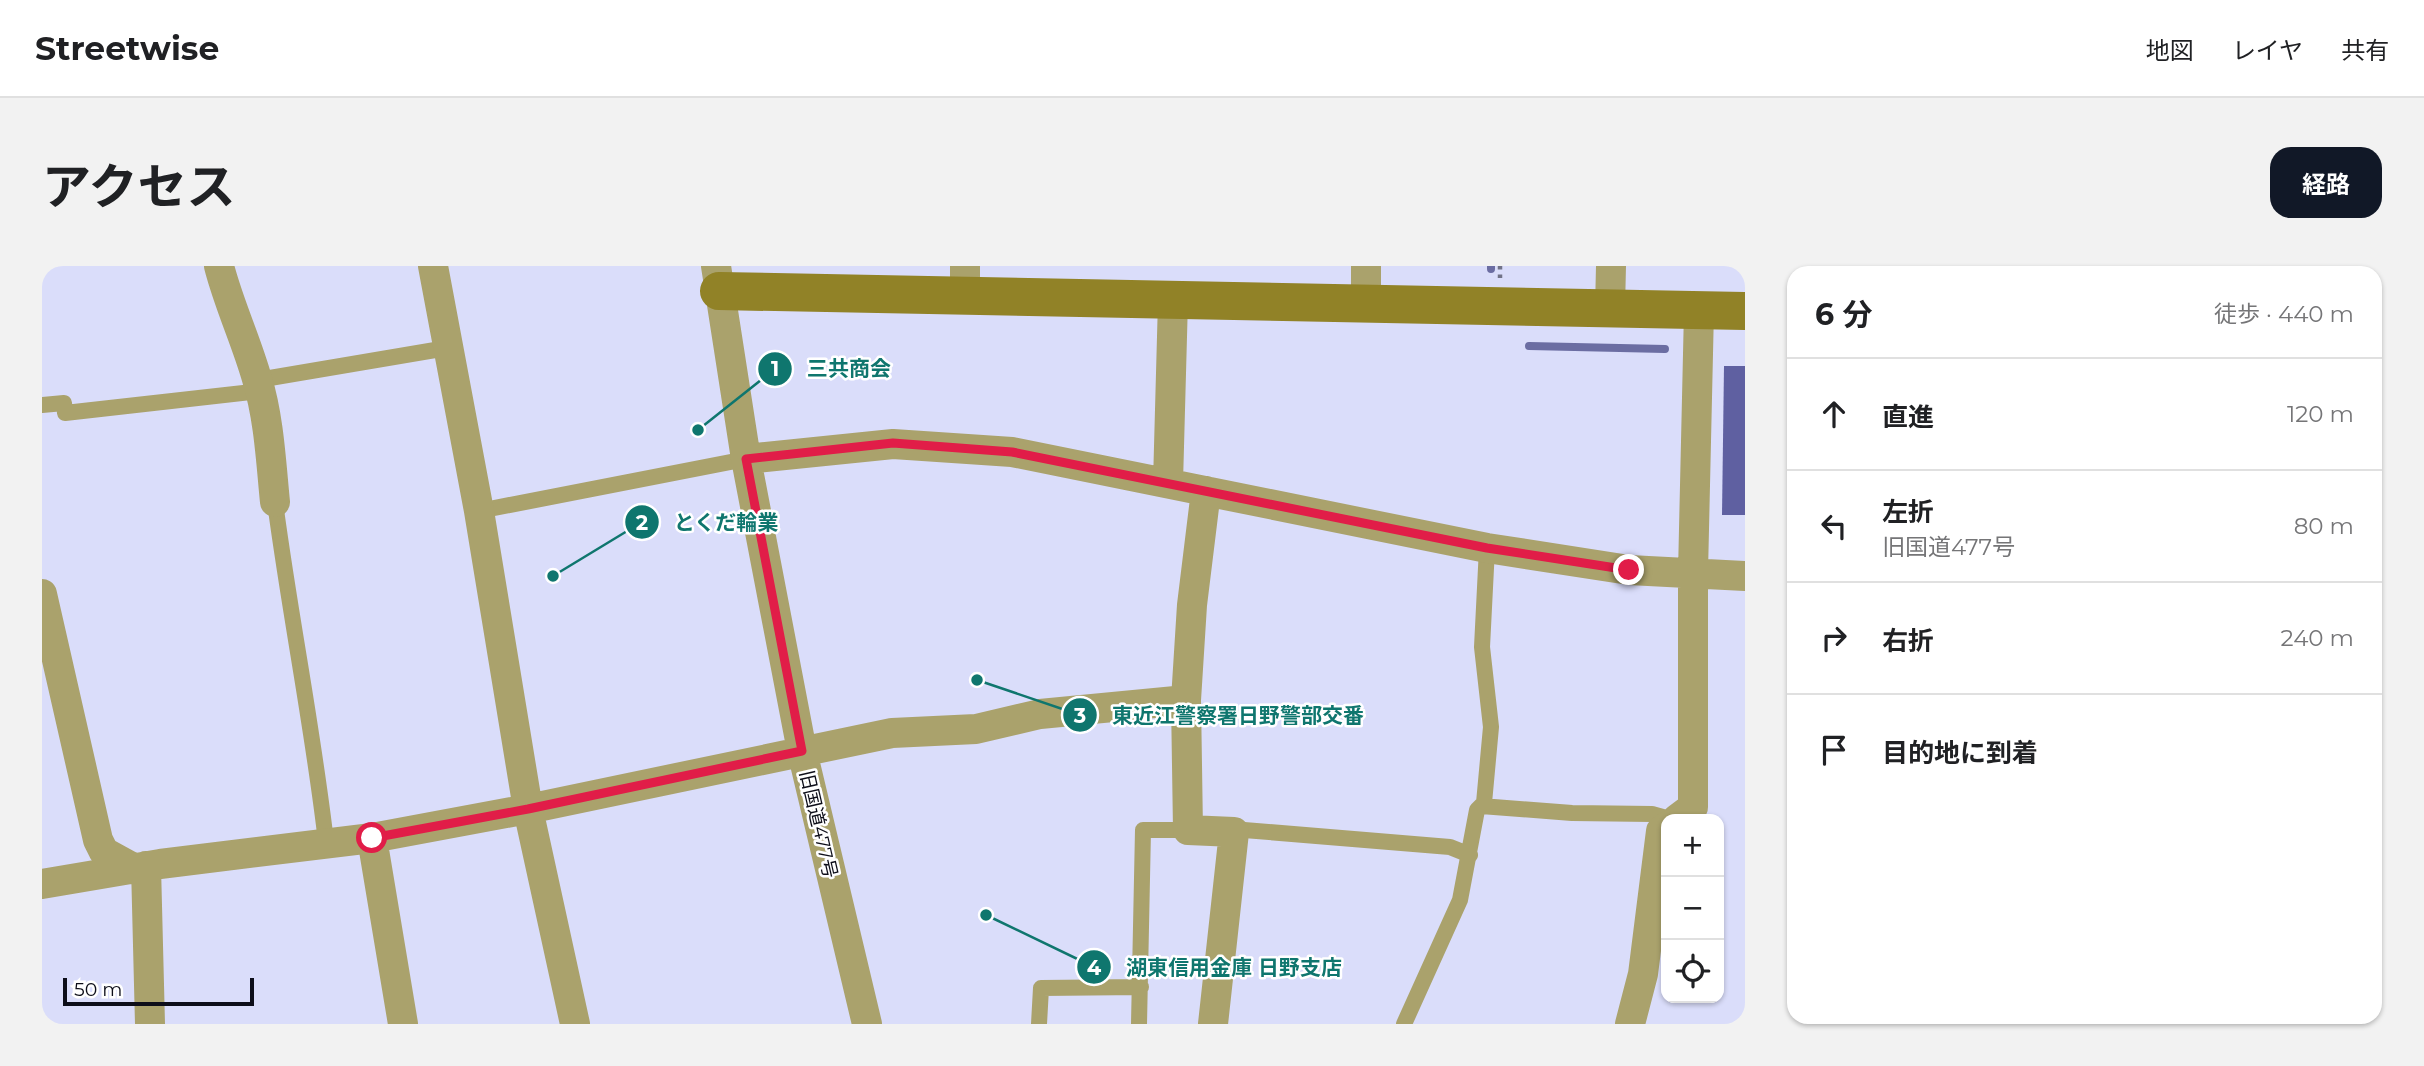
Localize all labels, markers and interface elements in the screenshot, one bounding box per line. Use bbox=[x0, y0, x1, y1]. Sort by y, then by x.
text: Streetwise bbox=[35, 28, 219, 68]
text: 地図 bbox=[2146, 36, 2194, 65]
text: レイヤ bbox=[2232, 36, 2303, 65]
text: 共有 bbox=[2341, 36, 2389, 65]
button: 経路 bbox=[2270, 147, 2382, 218]
text: アクセス bbox=[42, 157, 236, 216]
text: 6 分 bbox=[1815, 296, 1873, 333]
text: 徒歩 · 440 m bbox=[2214, 300, 2354, 328]
callout: 三共商会 bbox=[758, 348, 905, 390]
text: 1 bbox=[771, 356, 779, 381]
text: 三共商会 bbox=[807, 356, 891, 381]
icon: ahead bbox=[1815, 395, 1853, 433]
text: 120 m bbox=[2287, 400, 2354, 428]
text: 直進 bbox=[1882, 401, 1934, 433]
text: 左折 bbox=[1882, 496, 1934, 528]
callout: とくだ輪業 bbox=[625, 501, 793, 543]
icon: left bbox=[1815, 507, 1853, 545]
text: 2 bbox=[636, 510, 648, 535]
text: とくだ輪業 bbox=[674, 510, 778, 535]
text: 80 m bbox=[2294, 512, 2354, 540]
text: 旧国道477号 bbox=[1882, 533, 2015, 561]
route end bbox=[1613, 554, 1644, 585]
icon: right bbox=[1815, 619, 1853, 657]
text: 240 m bbox=[2281, 624, 2354, 652]
text: 右折 bbox=[1882, 625, 1934, 657]
callout: 東近江警察署日野警部交番 bbox=[1063, 694, 1378, 736]
text: 3 bbox=[1073, 703, 1086, 728]
text: 東近江警察署日野警部交番 bbox=[1112, 703, 1364, 728]
icon: arrive bbox=[1815, 731, 1853, 769]
text: 目的地に到着 bbox=[1882, 737, 2038, 769]
street label: 旧国道477号 bbox=[795, 768, 842, 880]
map controls bbox=[1661, 814, 1724, 1003]
button: + bbox=[1661, 814, 1724, 877]
route start bbox=[356, 822, 387, 853]
button: − bbox=[1661, 877, 1724, 940]
button: locate bbox=[1661, 940, 1724, 1003]
callout: 湖東信用金庫 日野支店 bbox=[1077, 946, 1356, 988]
text: 4 bbox=[1087, 955, 1102, 980]
text: 湖東信用金庫 日野支店 bbox=[1126, 955, 1342, 980]
scale bar bbox=[63, 975, 254, 1007]
text: 50 m bbox=[74, 978, 122, 1001]

